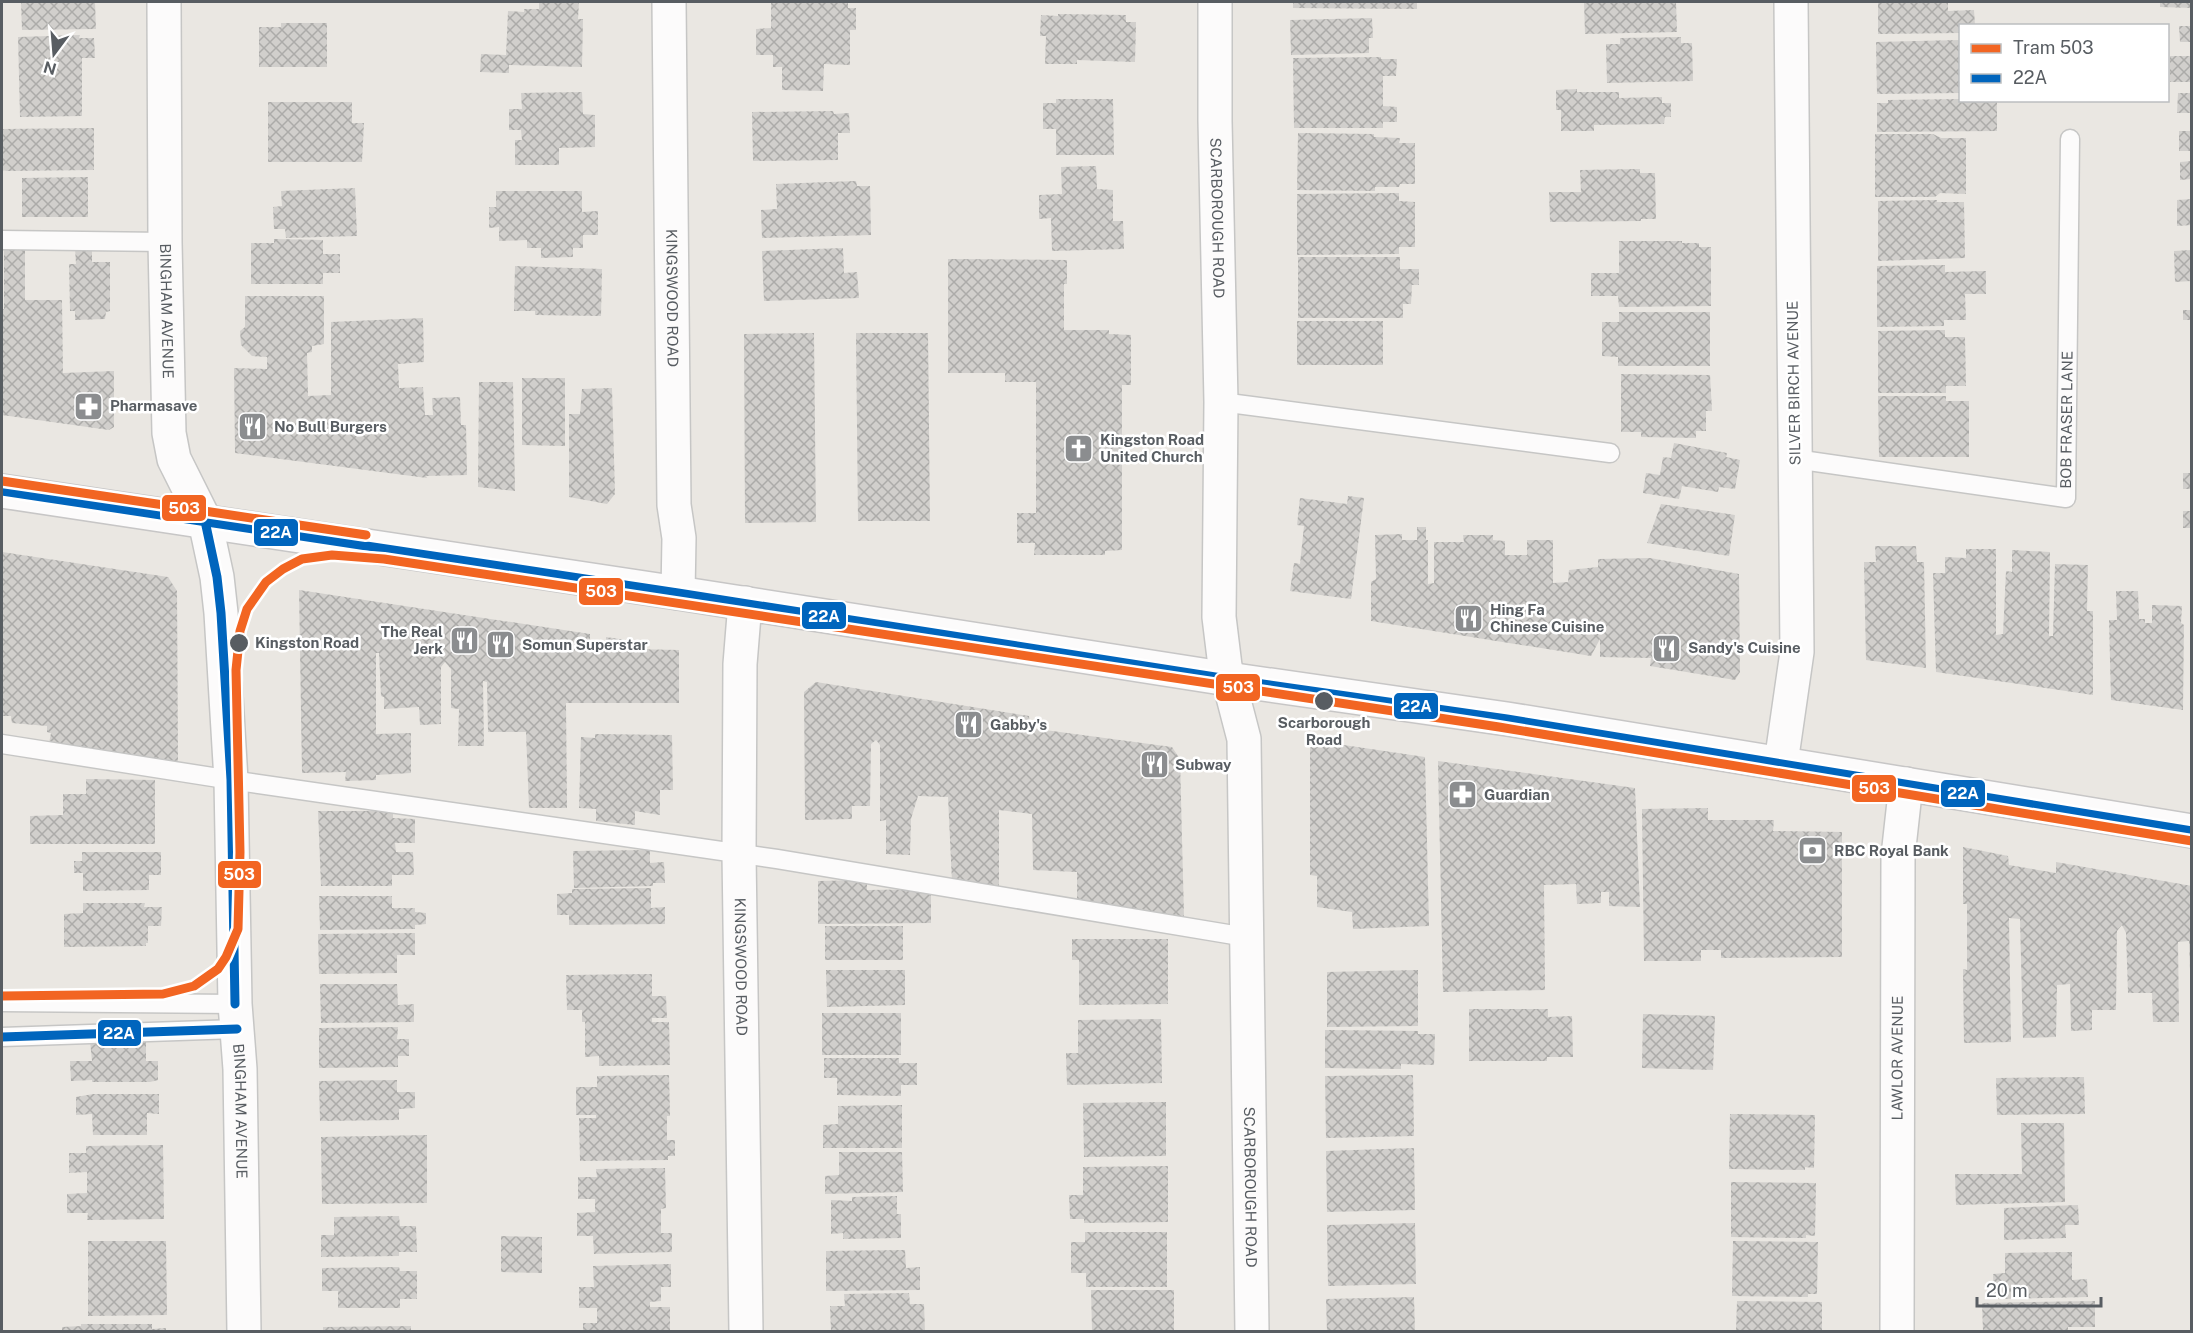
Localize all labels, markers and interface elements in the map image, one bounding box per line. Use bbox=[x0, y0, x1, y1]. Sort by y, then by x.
north arrow bbox=[24, 24, 84, 84]
legend bbox=[1959, 24, 2169, 102]
text: Tram 503 bbox=[2013, 37, 2093, 58]
text: N bbox=[41, 57, 59, 79]
text: 22A bbox=[2013, 67, 2047, 88]
street label: SCARBOROUGH ROAD bbox=[1207, 137, 1228, 299]
street label: KINGSWOOD ROAD bbox=[663, 229, 682, 367]
street label: BINGHAM AVENUE bbox=[157, 243, 177, 379]
street label: SILVER BIRCH AVENUE bbox=[1784, 301, 1803, 465]
street label: BOB FRASER LANE bbox=[2057, 351, 2076, 489]
pharmacy icon: Pharmasave bbox=[73, 390, 105, 422]
place label: Pharmasave bbox=[110, 397, 198, 414]
restaurant icon: No Bull Burgers bbox=[237, 411, 269, 443]
place label: No Bull Burgers bbox=[274, 418, 387, 435]
place label: Kingston Road United Church bbox=[1100, 431, 1204, 465]
church icon: Kingston Road United Church bbox=[1063, 433, 1095, 465]
line badge: 503 bbox=[161, 494, 207, 522]
text: 503 bbox=[168, 499, 200, 518]
line badge: 22A bbox=[253, 518, 299, 547]
text: 22A bbox=[260, 523, 292, 542]
line badge: 503 bbox=[578, 577, 624, 606]
text: 503 bbox=[585, 582, 617, 601]
line badge: 22A bbox=[801, 601, 847, 630]
place label: Hing Fa Chinese Cuisine bbox=[1490, 601, 1604, 635]
restaurant icon: Hing Fa Chinese Cuisine bbox=[1453, 603, 1485, 635]
text: 22A bbox=[808, 607, 840, 626]
place label: The Real Jerk bbox=[381, 623, 443, 657]
restaurant icon: The Real Jerk bbox=[448, 625, 480, 657]
restaurant icon: Somun Superstar bbox=[485, 629, 517, 661]
marker: Kingston Road bbox=[228, 632, 250, 654]
restaurant icon: Sandy's Cuisine bbox=[1651, 632, 1683, 664]
place label: Kingston Road bbox=[255, 634, 359, 651]
place label: Somun Superstar bbox=[522, 636, 648, 653]
place label: Sandy's Cuisine bbox=[1688, 639, 1801, 656]
line badge: 503 bbox=[1215, 673, 1261, 702]
text: 503 bbox=[1222, 678, 1254, 697]
marker: Scarborough Road bbox=[1313, 690, 1335, 712]
line badge: 22A bbox=[1393, 692, 1439, 720]
text: 22A bbox=[1400, 697, 1432, 716]
restaurant icon: Gabby's bbox=[953, 709, 985, 741]
place label: Scarborough Road bbox=[1278, 714, 1371, 748]
place label: Gabby's bbox=[990, 716, 1047, 733]
restaurant icon: Subway bbox=[1138, 749, 1170, 781]
place label: Subway bbox=[1175, 756, 1232, 773]
line badge: 503 bbox=[1851, 774, 1897, 803]
pharmacy icon: Guardian bbox=[1447, 779, 1479, 811]
text: 503 bbox=[1858, 779, 1890, 798]
line badge: 22A bbox=[1940, 779, 1986, 808]
text: 22A bbox=[1947, 784, 1979, 803]
place label: Guardian bbox=[1484, 786, 1550, 803]
bank icon: RBC Royal Bank bbox=[1797, 835, 1829, 867]
place label: RBC Royal Bank bbox=[1834, 842, 1949, 859]
line badge: 503 bbox=[217, 860, 262, 889]
text: 503 bbox=[223, 865, 255, 884]
street label: KINGSWOOD ROAD bbox=[732, 898, 751, 1036]
street label: LAWLOR AVENUE bbox=[1888, 996, 1906, 1120]
line badge: 22A bbox=[97, 1019, 142, 1047]
text: 22A bbox=[103, 1024, 135, 1043]
street label: BINGHAM AVENUE bbox=[230, 1043, 251, 1179]
street label: SCARBOROUGH ROAD bbox=[1241, 1107, 1260, 1268]
scale bar bbox=[1977, 1270, 2102, 1308]
text: 20 m bbox=[1986, 1280, 2028, 1301]

